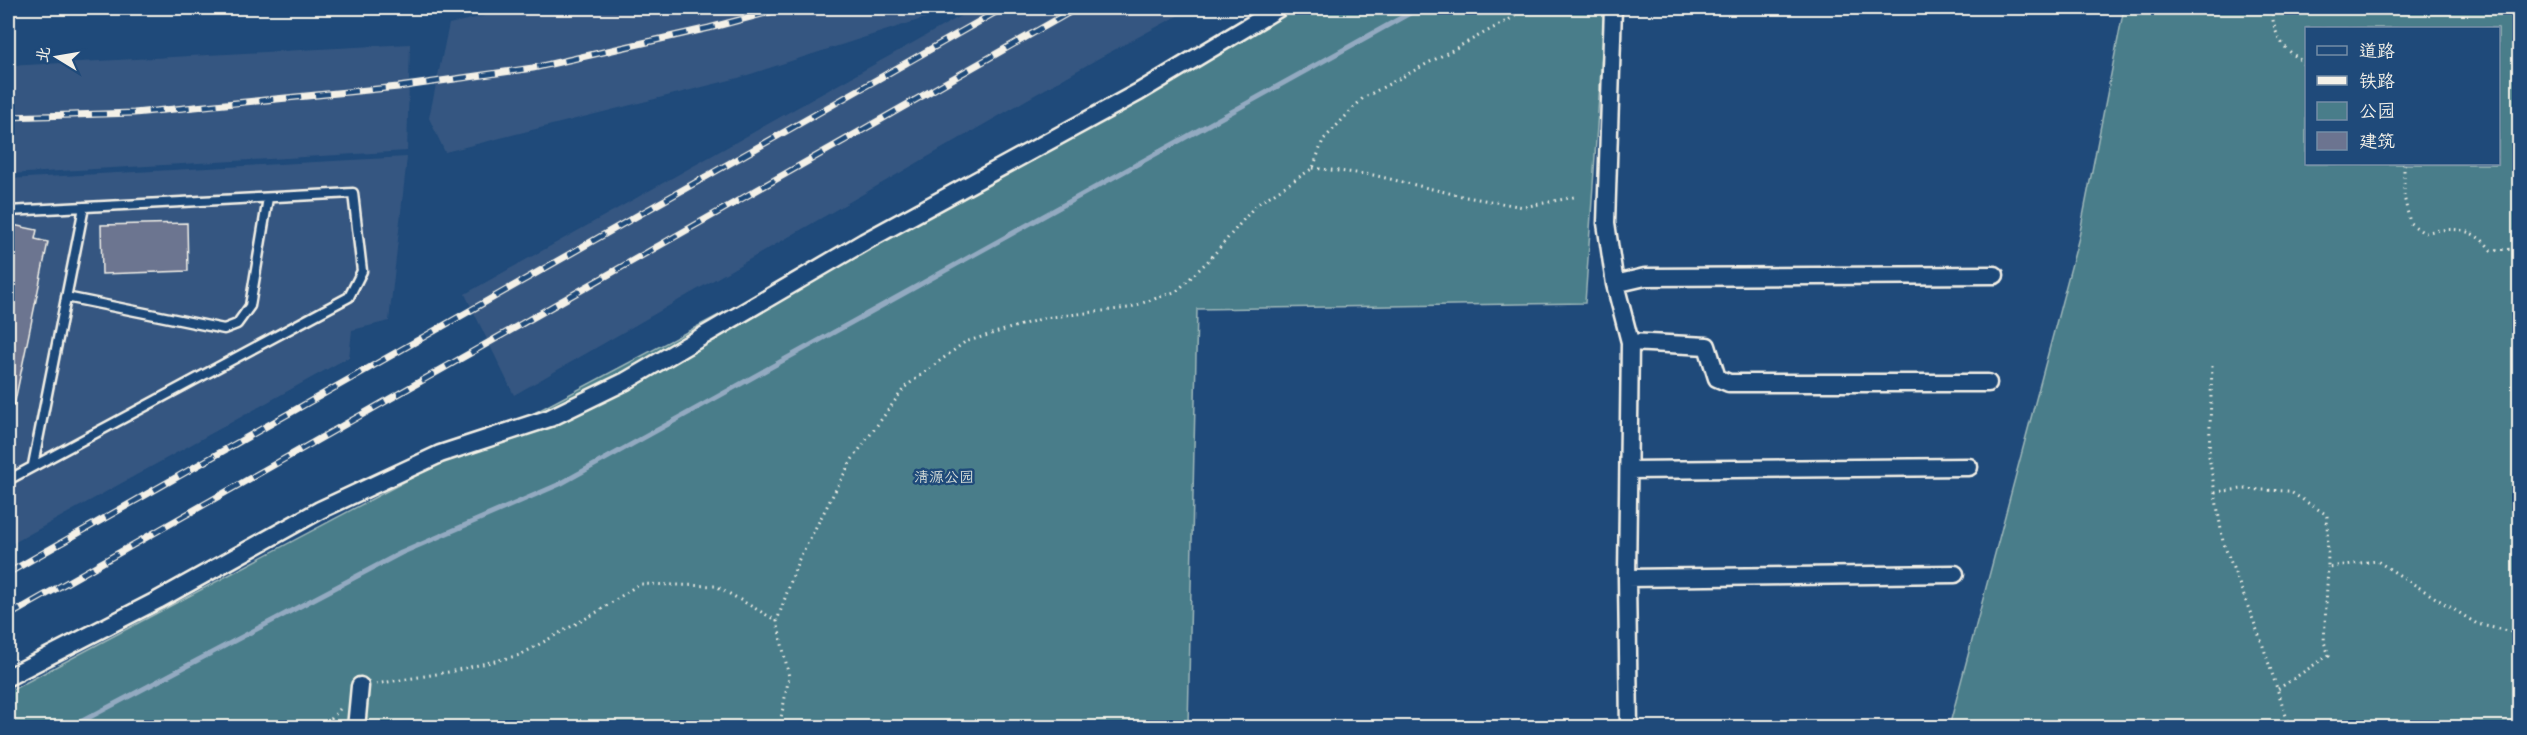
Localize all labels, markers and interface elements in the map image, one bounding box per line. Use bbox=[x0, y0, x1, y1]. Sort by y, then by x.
north arrow bbox=[27, 27, 87, 87]
legend bbox=[2305, 27, 2500, 165]
text: 道路 bbox=[2359, 38, 2395, 67]
text: 北 bbox=[30, 44, 58, 65]
text: 铁路 bbox=[2359, 68, 2395, 97]
text: 公园 bbox=[2359, 98, 2395, 127]
text: 建筑 bbox=[2359, 128, 2395, 157]
park label: 清源公园 bbox=[914, 466, 974, 490]

